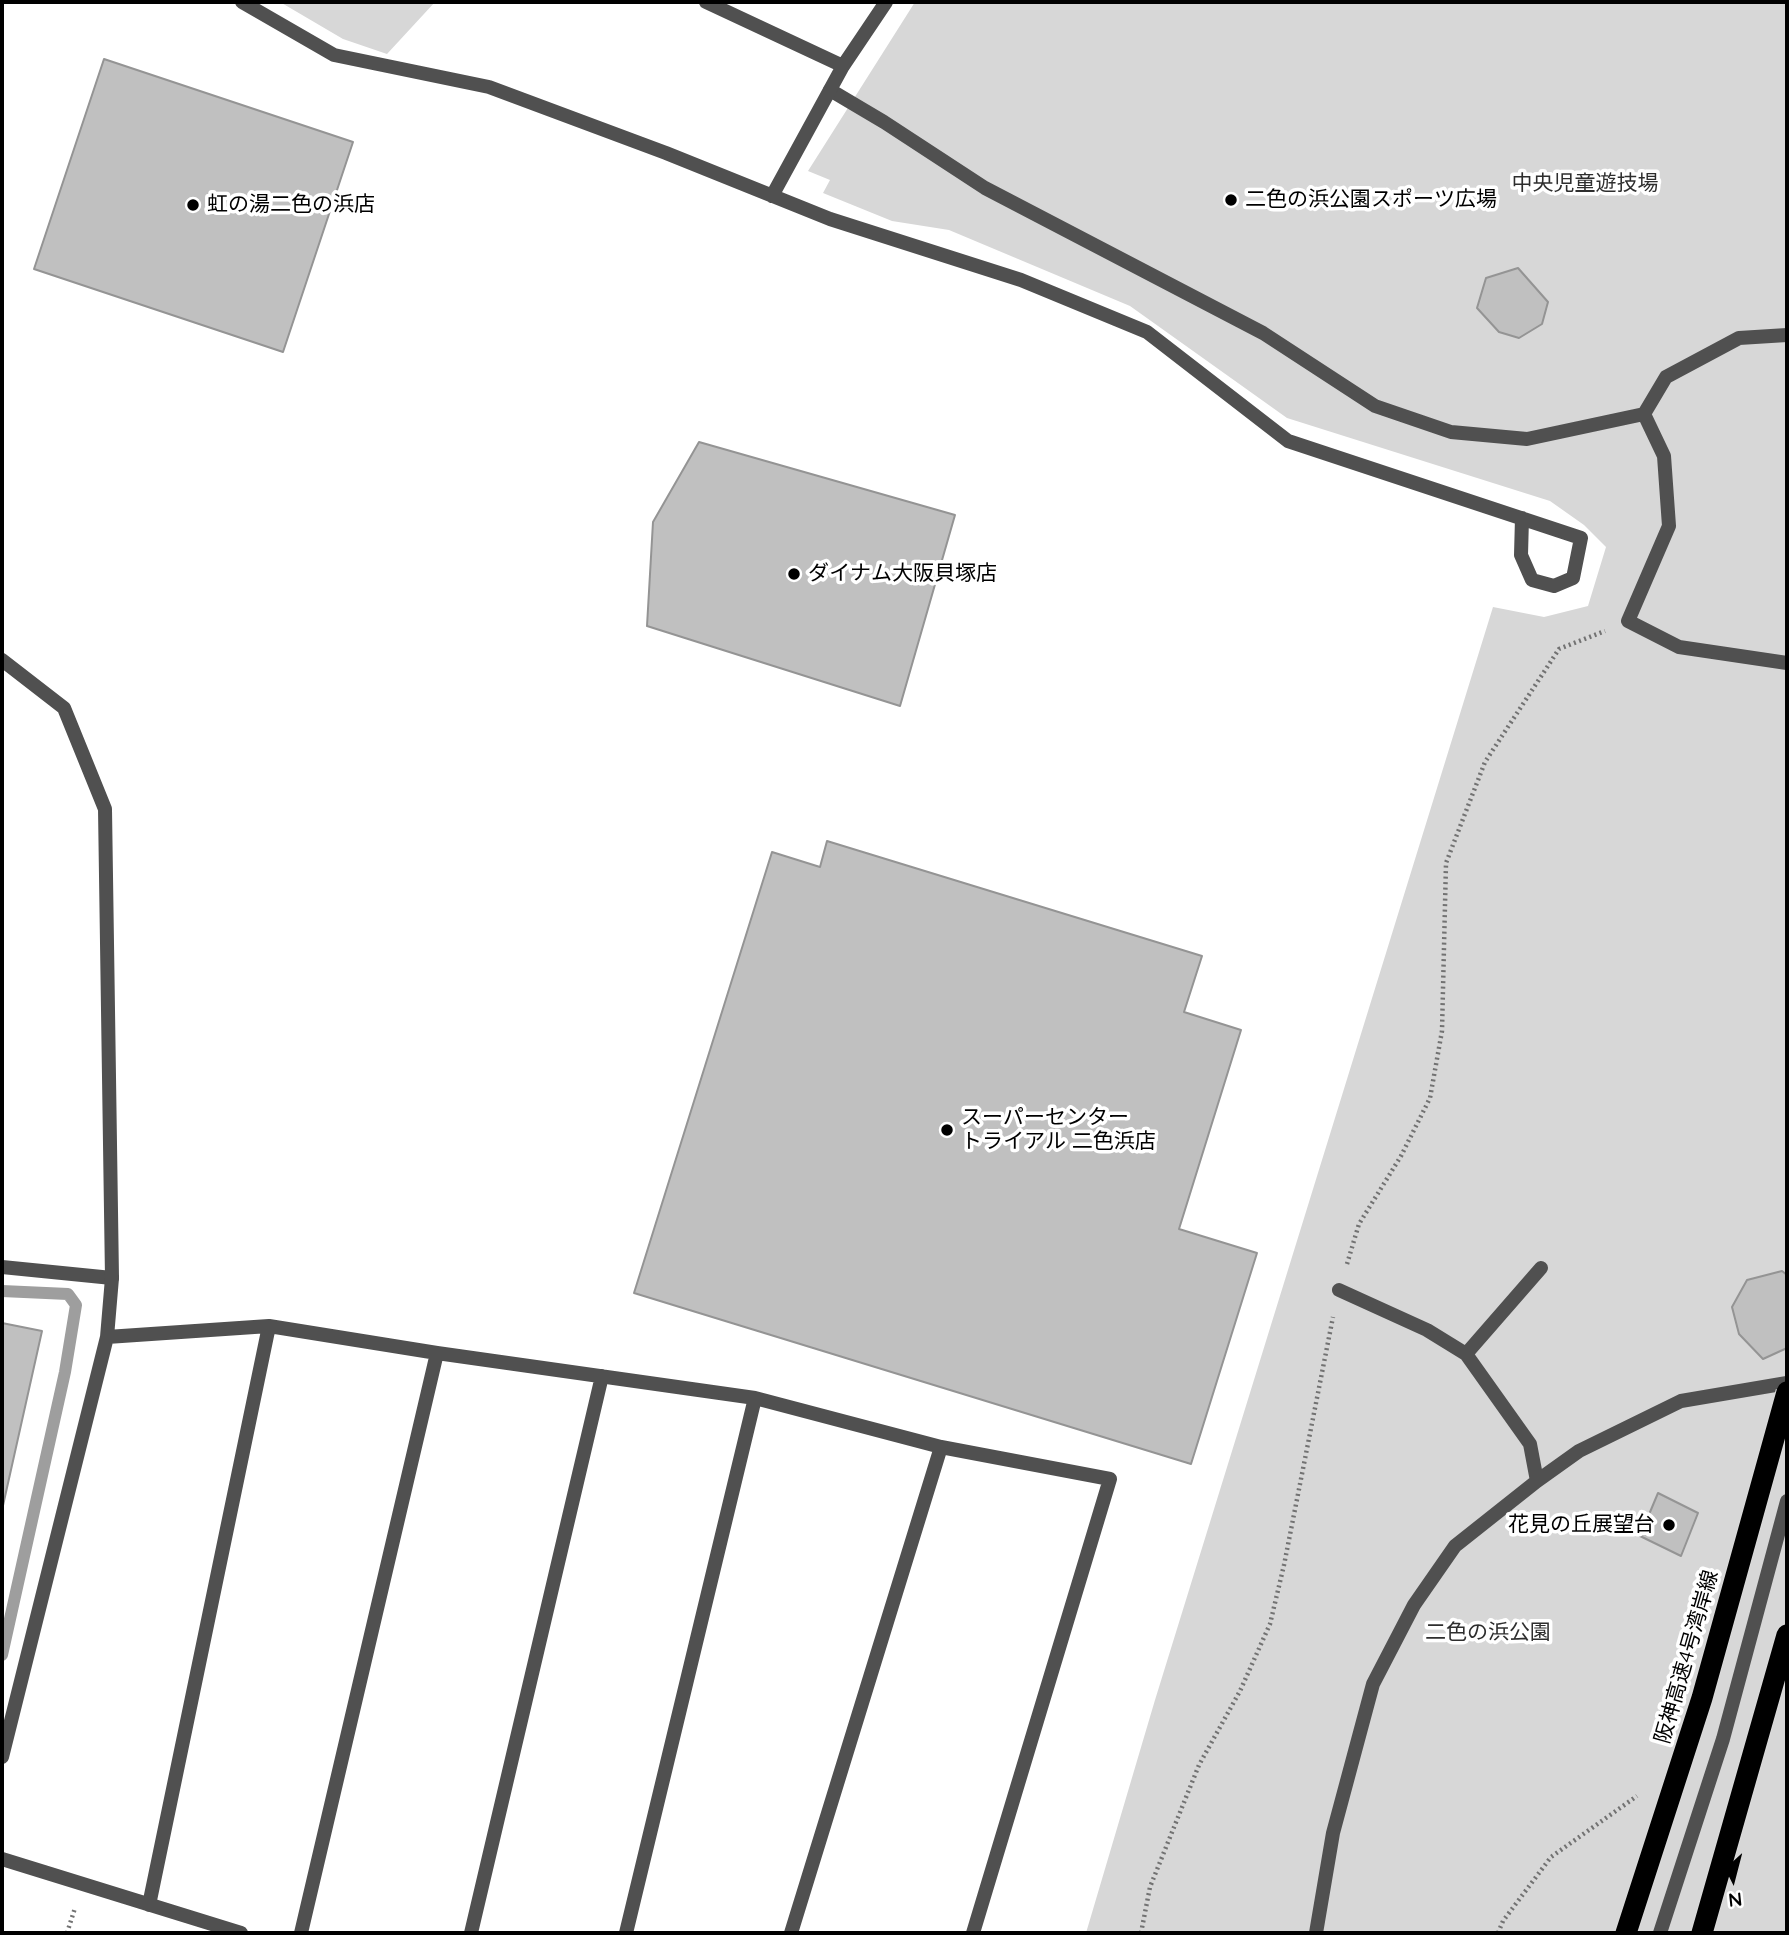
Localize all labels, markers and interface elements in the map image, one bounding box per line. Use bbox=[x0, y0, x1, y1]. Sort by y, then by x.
park label: 中央児童遊技場 bbox=[1512, 171, 1658, 197]
place label: 二色の浜公園スポーツ広場 bbox=[1245, 187, 1497, 213]
place label: 虹の湯二色の浜店 bbox=[207, 192, 375, 218]
marker: 二色の浜公園スポーツ広場 bbox=[1223, 192, 1239, 208]
marker: 虹の湯二色の浜店 bbox=[185, 197, 201, 213]
place label: ダイナム大阪貝塚店 bbox=[808, 561, 997, 587]
marker: ダイナム大阪貝塚店 bbox=[786, 566, 802, 582]
place label: スーパーセンター トライアル 二色浜店 bbox=[961, 1105, 1156, 1155]
marker: スーパーセンター トライアル 二色浜店 bbox=[939, 1122, 955, 1138]
place label: 花見の丘展望台 bbox=[1508, 1512, 1655, 1538]
marker: 花見の丘展望台 bbox=[1661, 1517, 1677, 1533]
street label: 阪神高速4号湾岸線 bbox=[1650, 1567, 1724, 1747]
park label: 二色の浜公園 bbox=[1425, 1620, 1551, 1646]
north arrow bbox=[1698, 1844, 1768, 1914]
text: N bbox=[1727, 1887, 1743, 1913]

